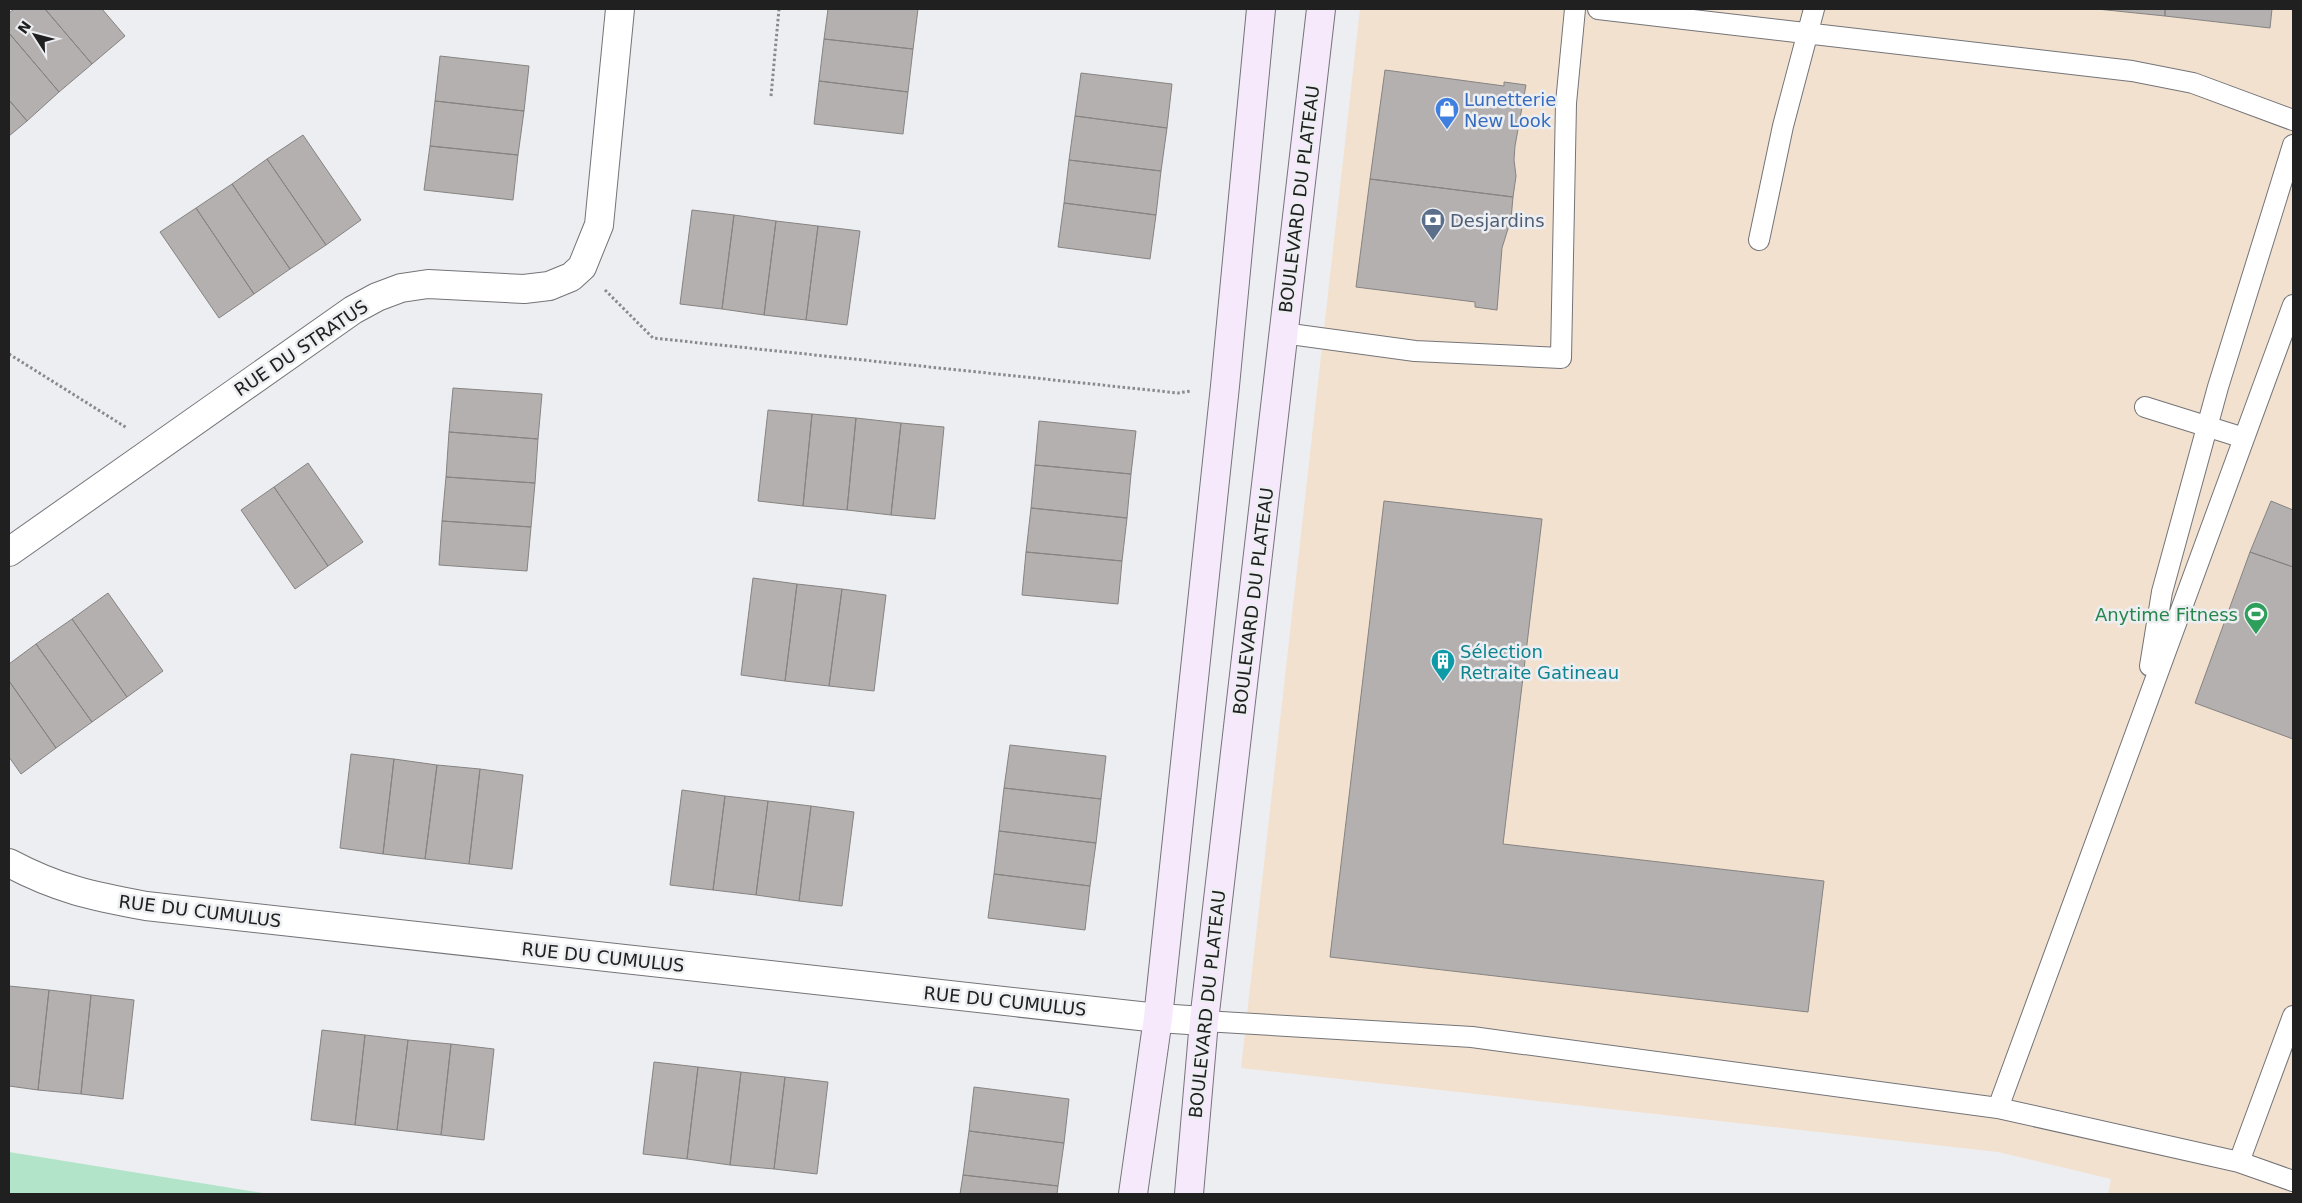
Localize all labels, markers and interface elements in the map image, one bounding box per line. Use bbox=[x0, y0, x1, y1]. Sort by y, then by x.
north arrow bbox=[10, 10, 60, 60]
text: N bbox=[15, 18, 34, 37]
street label: BOULEVARD DU PLATEAU bbox=[1275, 84, 1323, 314]
place label: Lunetterie New Look bbox=[1464, 89, 1556, 131]
shop icon: Lunetterie New Look bbox=[1434, 96, 1460, 130]
bank icon: Desjardins bbox=[1420, 207, 1446, 241]
place label: Desjardins bbox=[1450, 210, 1545, 231]
street label: RUE DU STRATUS bbox=[230, 296, 372, 400]
street label: BOULEVARD DU PLATEAU bbox=[1229, 486, 1277, 716]
sports icon: Anytime Fitness bbox=[2243, 601, 2269, 635]
place label: Anytime Fitness bbox=[2095, 604, 2238, 625]
place label: Sélection Retraite Gatineau bbox=[1460, 641, 1619, 683]
building icon: Sélection Retraite Gatineau bbox=[1430, 648, 1456, 682]
street label: BOULEVARD DU PLATEAU bbox=[1185, 889, 1229, 1119]
street label: RUE DU CUMULUS bbox=[117, 891, 283, 931]
street label: RUE DU CUMULUS bbox=[520, 938, 686, 976]
street label: RUE DU CUMULUS bbox=[922, 982, 1088, 1020]

